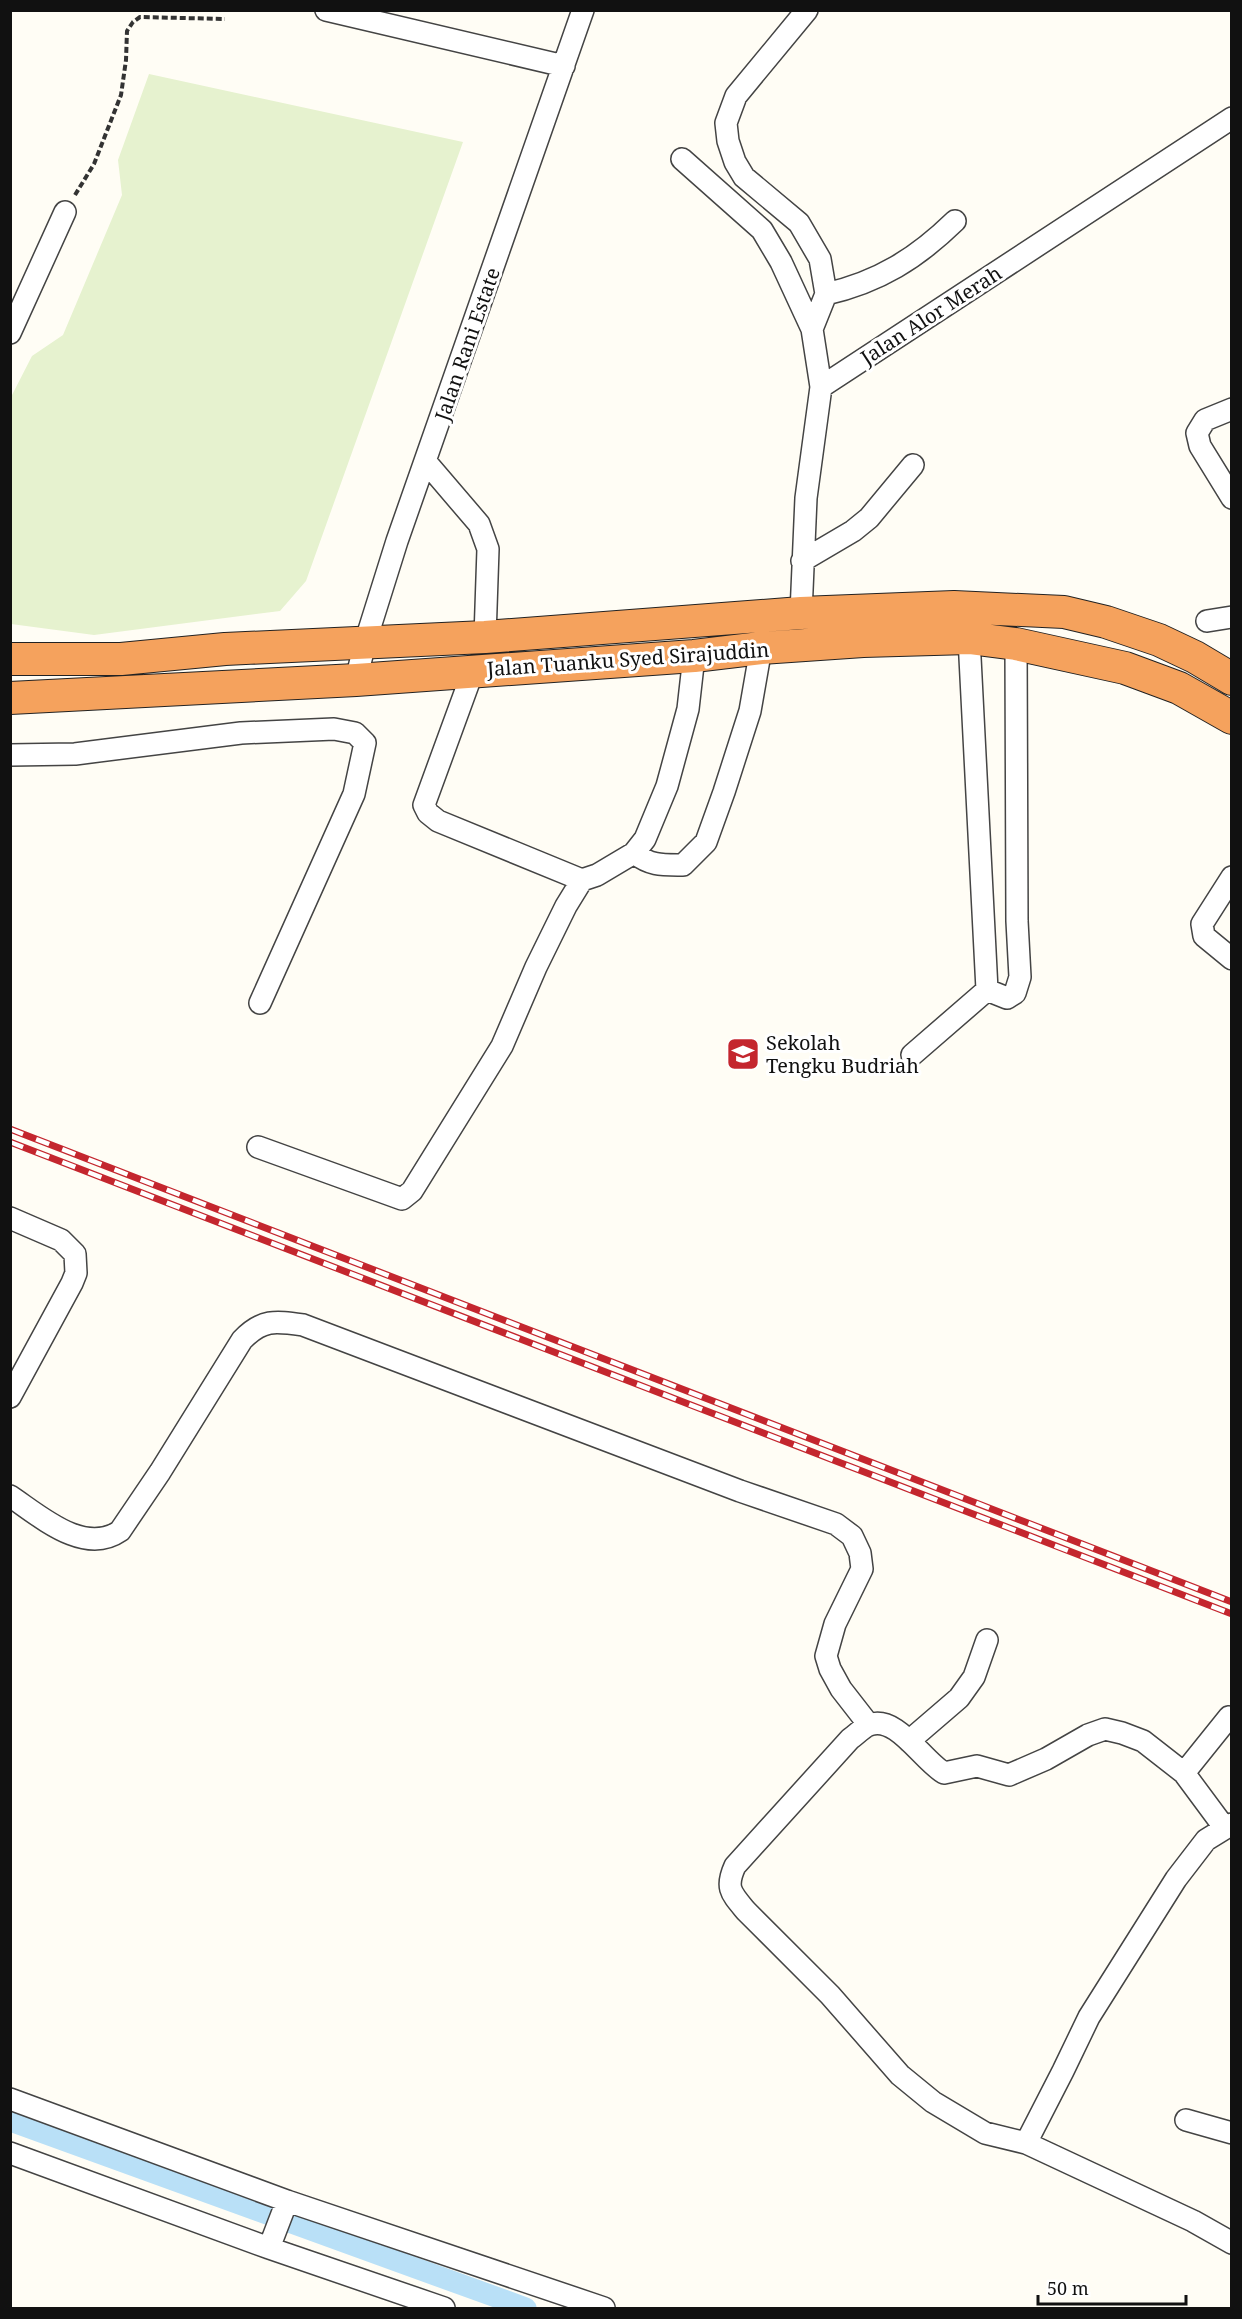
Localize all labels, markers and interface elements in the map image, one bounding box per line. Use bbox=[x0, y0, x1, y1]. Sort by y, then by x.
street label: Jalan Alor Merah bbox=[855, 259, 1007, 371]
street label: Jalan Rani Estate bbox=[428, 264, 506, 425]
street label: Jalan Tuanku Syed Sirajuddin bbox=[485, 636, 770, 682]
place label: Sekolah Tengku Budriah bbox=[766, 1029, 919, 1079]
school or university icon: Sekolah Tengku Budriah bbox=[725, 1036, 761, 1072]
scale bar bbox=[1038, 2268, 1186, 2306]
text: 50 m bbox=[1047, 2276, 1089, 2300]

